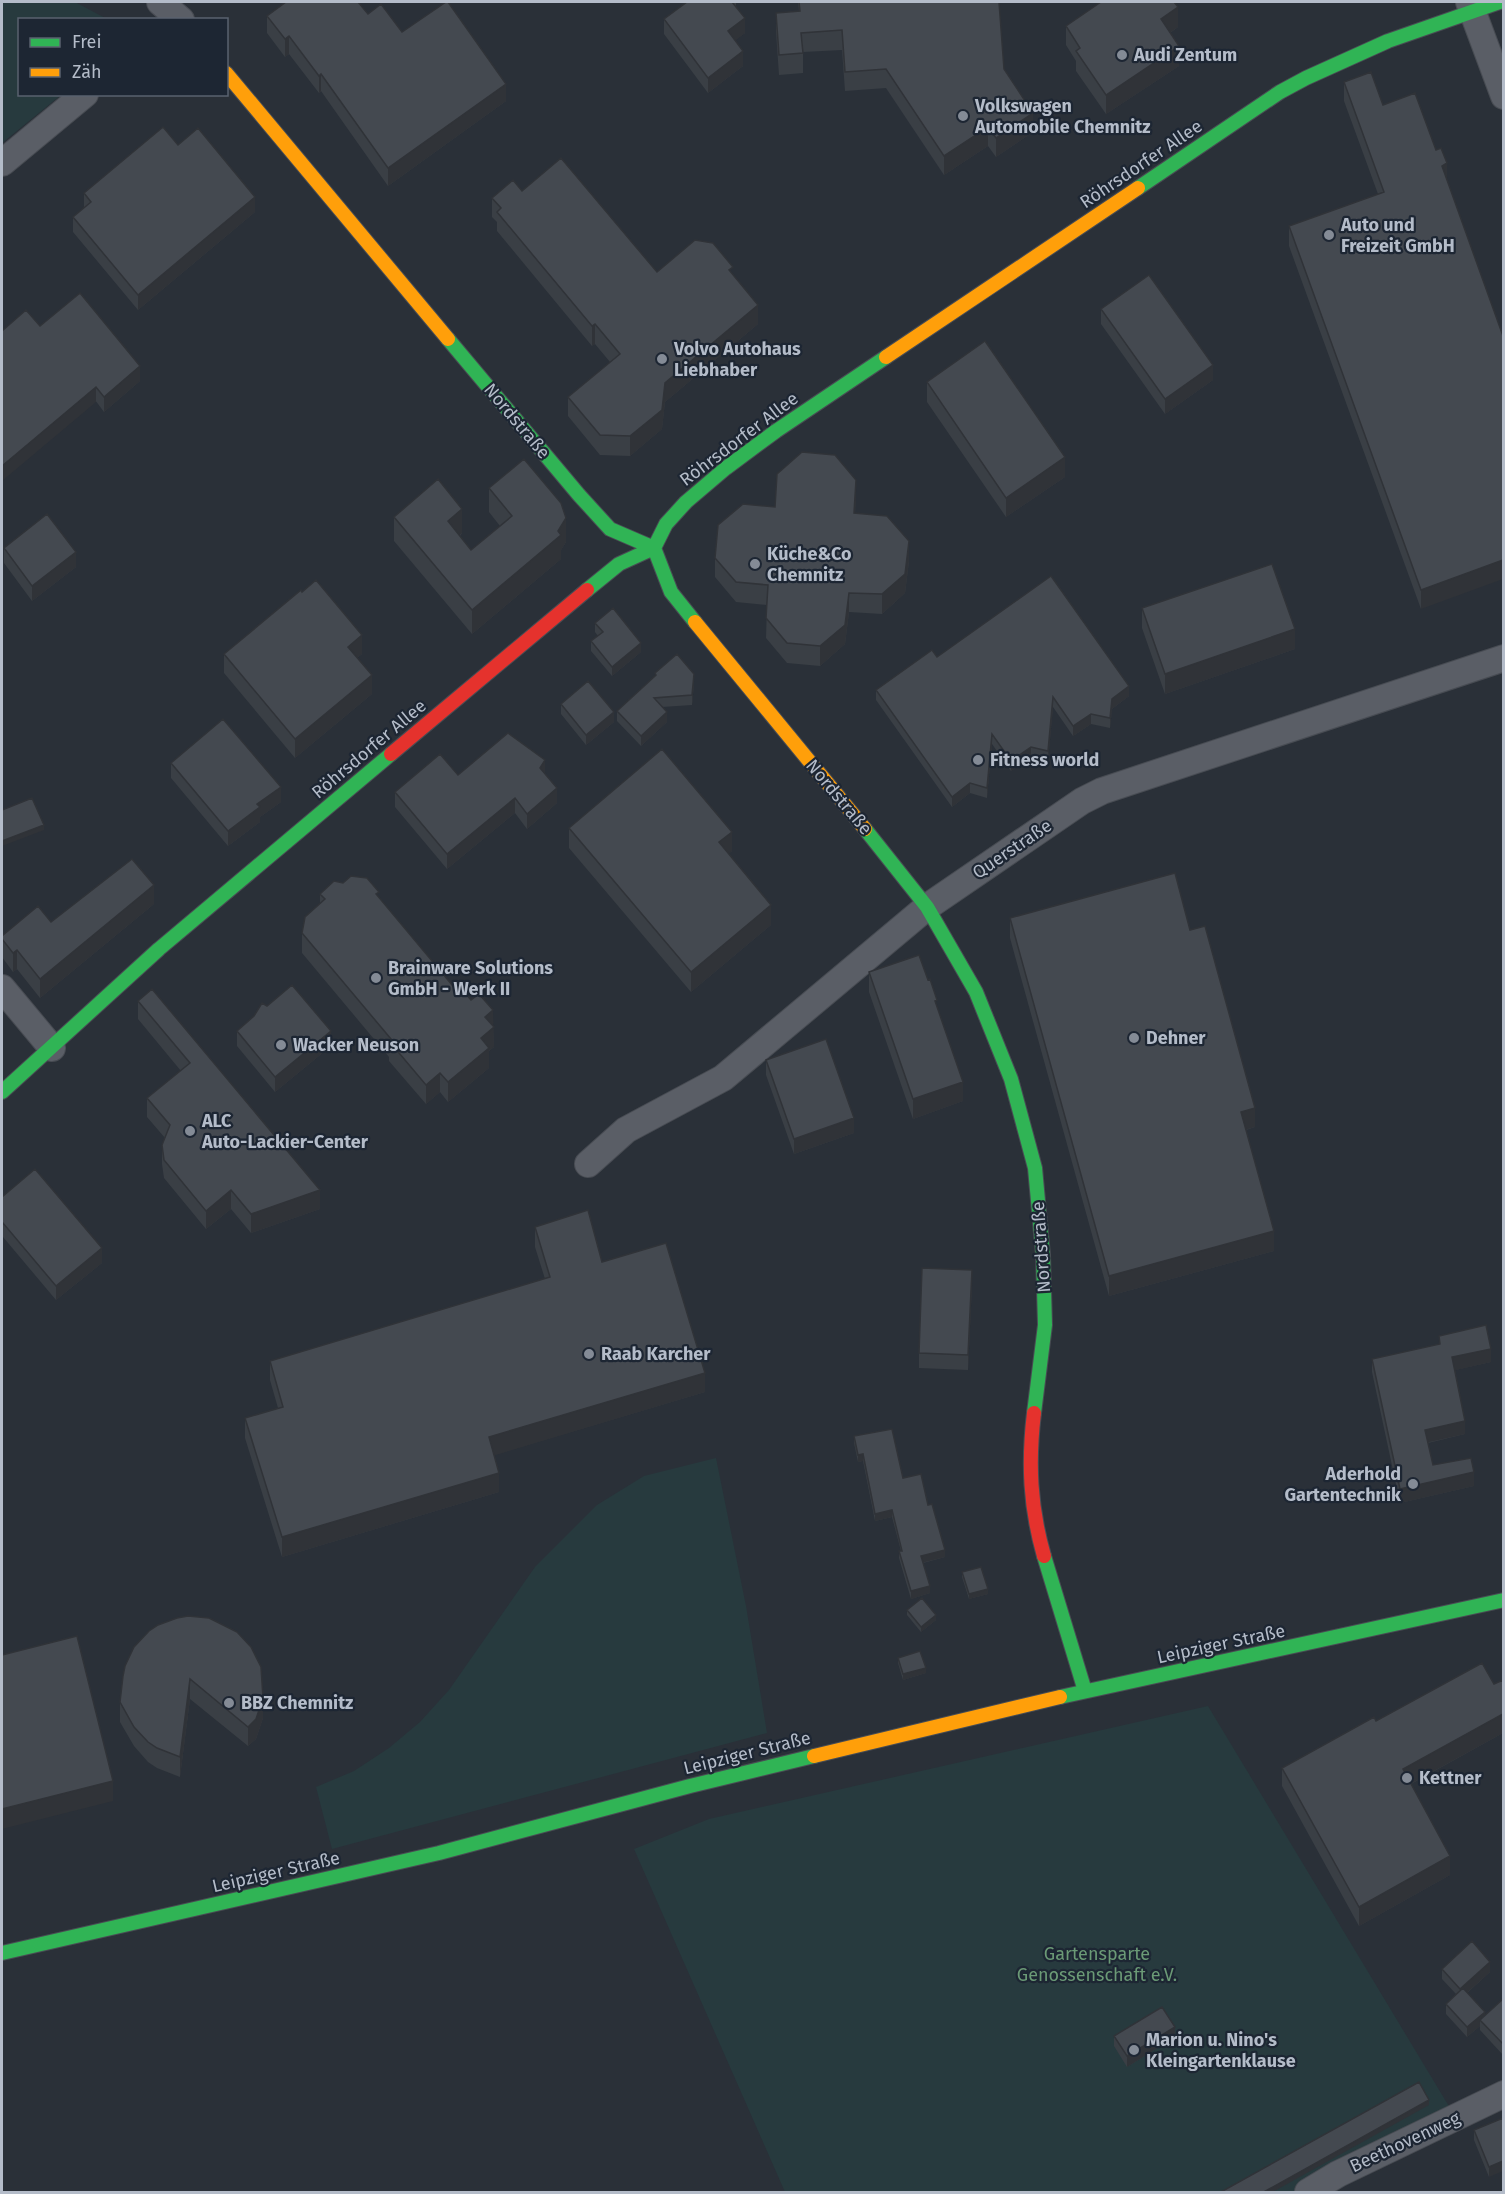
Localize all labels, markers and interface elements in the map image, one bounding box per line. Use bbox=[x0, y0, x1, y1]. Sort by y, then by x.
legend bbox=[18, 18, 228, 96]
text: Frei bbox=[72, 31, 102, 53]
place label: Audi Zentum bbox=[1133, 44, 1237, 66]
marker: Audi Zentum bbox=[1115, 48, 1129, 62]
text: Zäh bbox=[72, 61, 101, 83]
place label: Volkswagen Automobile Chemnitz bbox=[974, 95, 1150, 138]
marker: Volkswagen Automobile Chemnitz bbox=[956, 109, 970, 123]
street label: Röhrsdorfer Allee bbox=[1076, 115, 1206, 213]
place label: Auto und Freizeit GmbH bbox=[1340, 214, 1455, 257]
marker: Auto und Freizeit GmbH bbox=[1322, 228, 1336, 242]
place label: Volvo Autohaus Liebhaber bbox=[673, 338, 801, 381]
marker: Volvo Autohaus Liebhaber bbox=[655, 352, 669, 366]
street label: Nordstraße bbox=[479, 379, 555, 463]
street label: Röhrsdorfer Allee bbox=[675, 387, 803, 491]
place label: Küche&Co Chemnitz bbox=[767, 543, 852, 586]
marker: Küche&Co Chemnitz bbox=[748, 557, 762, 571]
street label: Röhrsdorfer Allee bbox=[307, 695, 431, 803]
place label: Fitness world bbox=[990, 749, 1099, 771]
marker: Fitness world bbox=[971, 753, 985, 767]
street label: Nordstraße bbox=[801, 755, 877, 839]
street label: Querstraße bbox=[968, 814, 1056, 884]
place label: Brainware Solutions GmbH - Werk II bbox=[388, 957, 553, 1000]
marker: Brainware Solutions GmbH - Werk II bbox=[369, 971, 383, 985]
place label: Dehner bbox=[1146, 1027, 1206, 1049]
marker: Dehner bbox=[1127, 1031, 1141, 1045]
place label: Wacker Neuson bbox=[293, 1034, 419, 1056]
marker: Wacker Neuson bbox=[274, 1038, 288, 1052]
place label: ALC Auto-Lackier-Center bbox=[201, 1110, 369, 1153]
marker: ALC Auto-Lackier-Center bbox=[183, 1124, 197, 1138]
street label: Nordstraße bbox=[1027, 1201, 1055, 1293]
place label: Raab Karcher bbox=[601, 1343, 711, 1365]
marker: Raab Karcher bbox=[582, 1347, 596, 1361]
place label: Aderhold Gartentechnik bbox=[1284, 1463, 1402, 1506]
marker: Aderhold Gartentechnik bbox=[1406, 1477, 1420, 1491]
street label: Leipziger Straße bbox=[1155, 1620, 1287, 1668]
place label: BBZ Chemnitz bbox=[241, 1692, 353, 1714]
marker: BBZ Chemnitz bbox=[222, 1696, 236, 1710]
street label: Leipziger Straße bbox=[681, 1727, 813, 1779]
place label: Kettner bbox=[1419, 1767, 1482, 1789]
marker: Kettner bbox=[1400, 1771, 1414, 1785]
street label: Leipziger Straße bbox=[210, 1847, 342, 1897]
park label: Gartensparte Genossenschaft e.V. bbox=[1017, 1943, 1177, 1986]
place label: Marion u. Nino's Kleingartenklause bbox=[1146, 2029, 1296, 2072]
marker: Marion u. Nino's Kleingartenklause bbox=[1127, 2043, 1141, 2057]
street label: Beethovenweg bbox=[1346, 2107, 1464, 2177]

